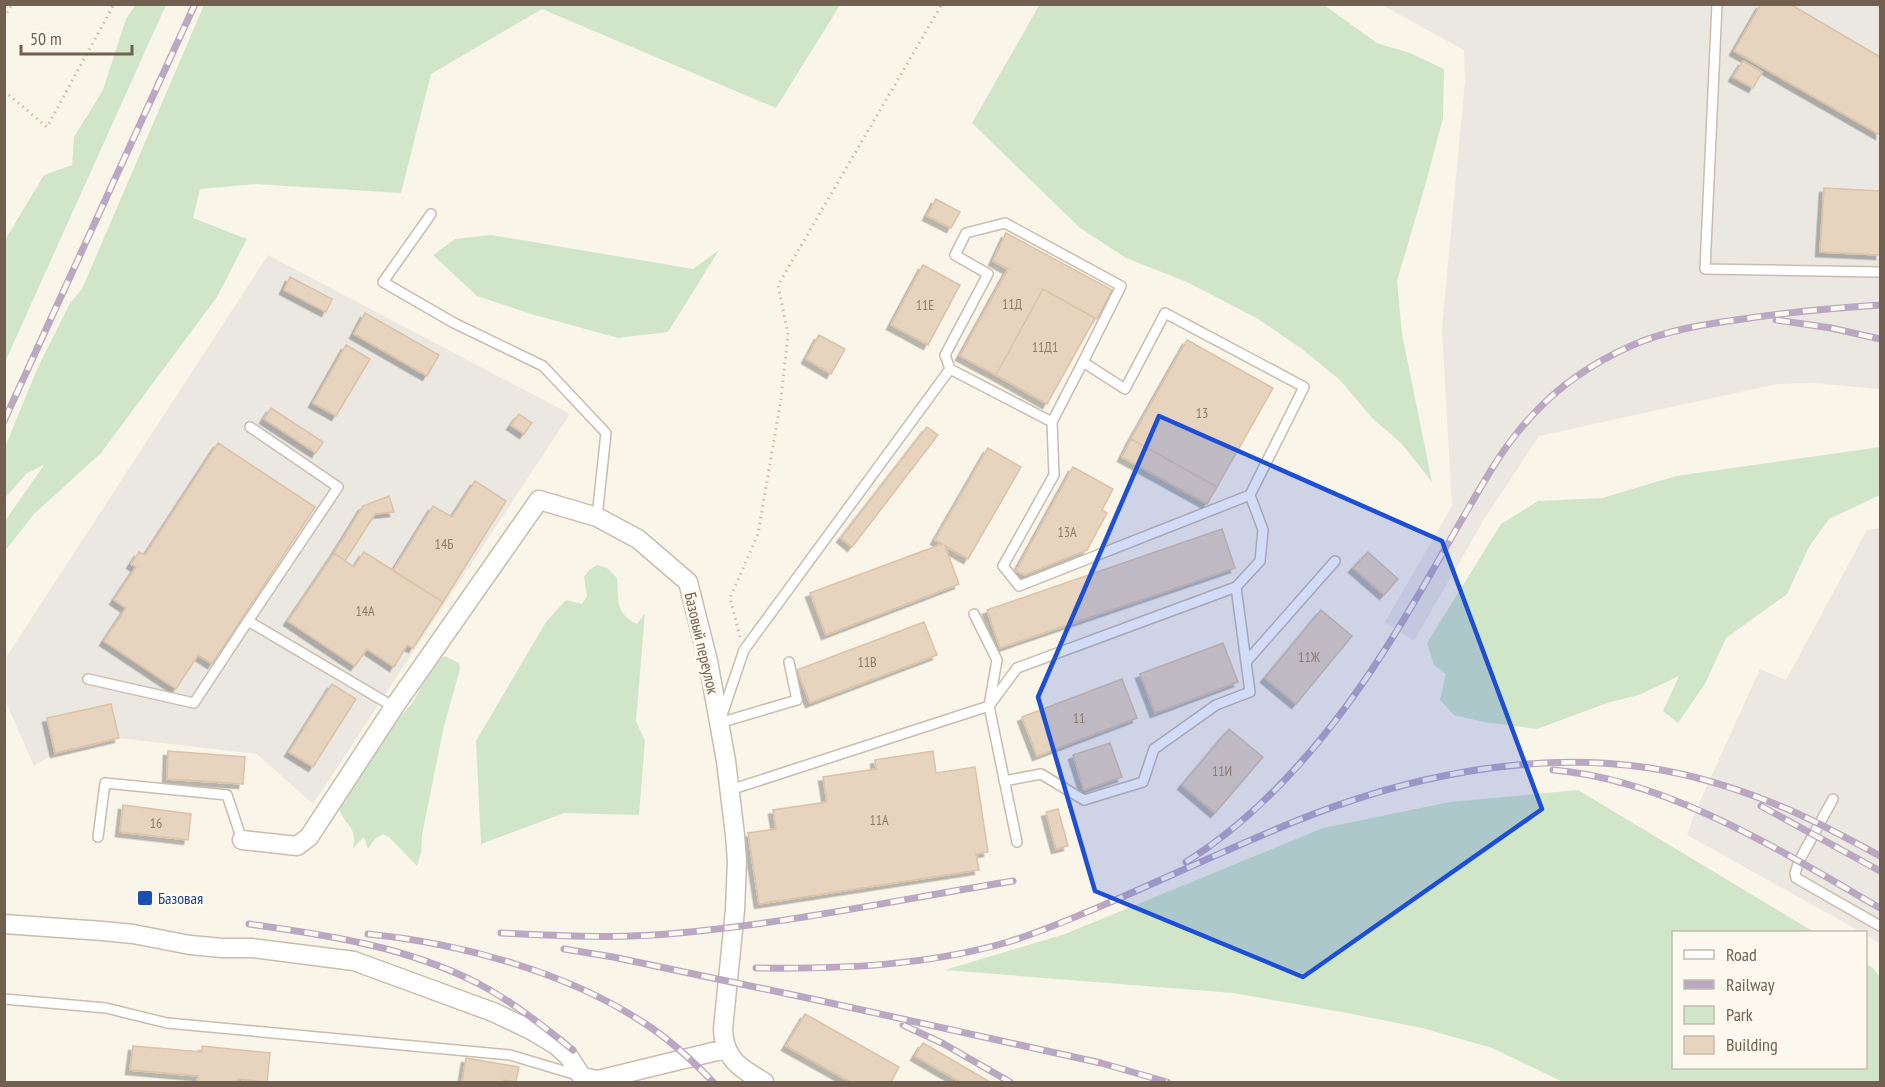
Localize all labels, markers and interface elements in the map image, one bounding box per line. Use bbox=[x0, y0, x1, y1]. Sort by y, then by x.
scale bar bbox=[21, 18, 132, 56]
text: 50 m bbox=[30, 27, 62, 50]
house number: 11Д bbox=[1002, 295, 1022, 313]
house number: 11Е bbox=[916, 296, 934, 314]
house number: 11Д1 bbox=[1032, 338, 1058, 356]
house number: 13 bbox=[1196, 404, 1208, 422]
house number: 13А bbox=[1057, 523, 1077, 541]
house number: 14Б bbox=[435, 535, 453, 553]
street label: Базовый переулок bbox=[681, 590, 724, 697]
house number: 14А bbox=[355, 602, 375, 620]
house number: 11Ж bbox=[1298, 648, 1321, 666]
house number: 11В bbox=[857, 653, 877, 671]
house number: 11 bbox=[1073, 709, 1085, 727]
house number: 11И bbox=[1212, 762, 1232, 780]
house number: 11А bbox=[869, 811, 889, 829]
house number: 16 bbox=[150, 814, 162, 832]
place label: Базовая bbox=[158, 888, 203, 908]
marker: Базовая bbox=[136, 889, 154, 907]
legend bbox=[1672, 931, 1867, 1069]
text: Road bbox=[1726, 943, 1757, 966]
text: Railway bbox=[1726, 973, 1775, 996]
text: Park bbox=[1726, 1003, 1753, 1026]
text: Building bbox=[1726, 1033, 1778, 1056]

